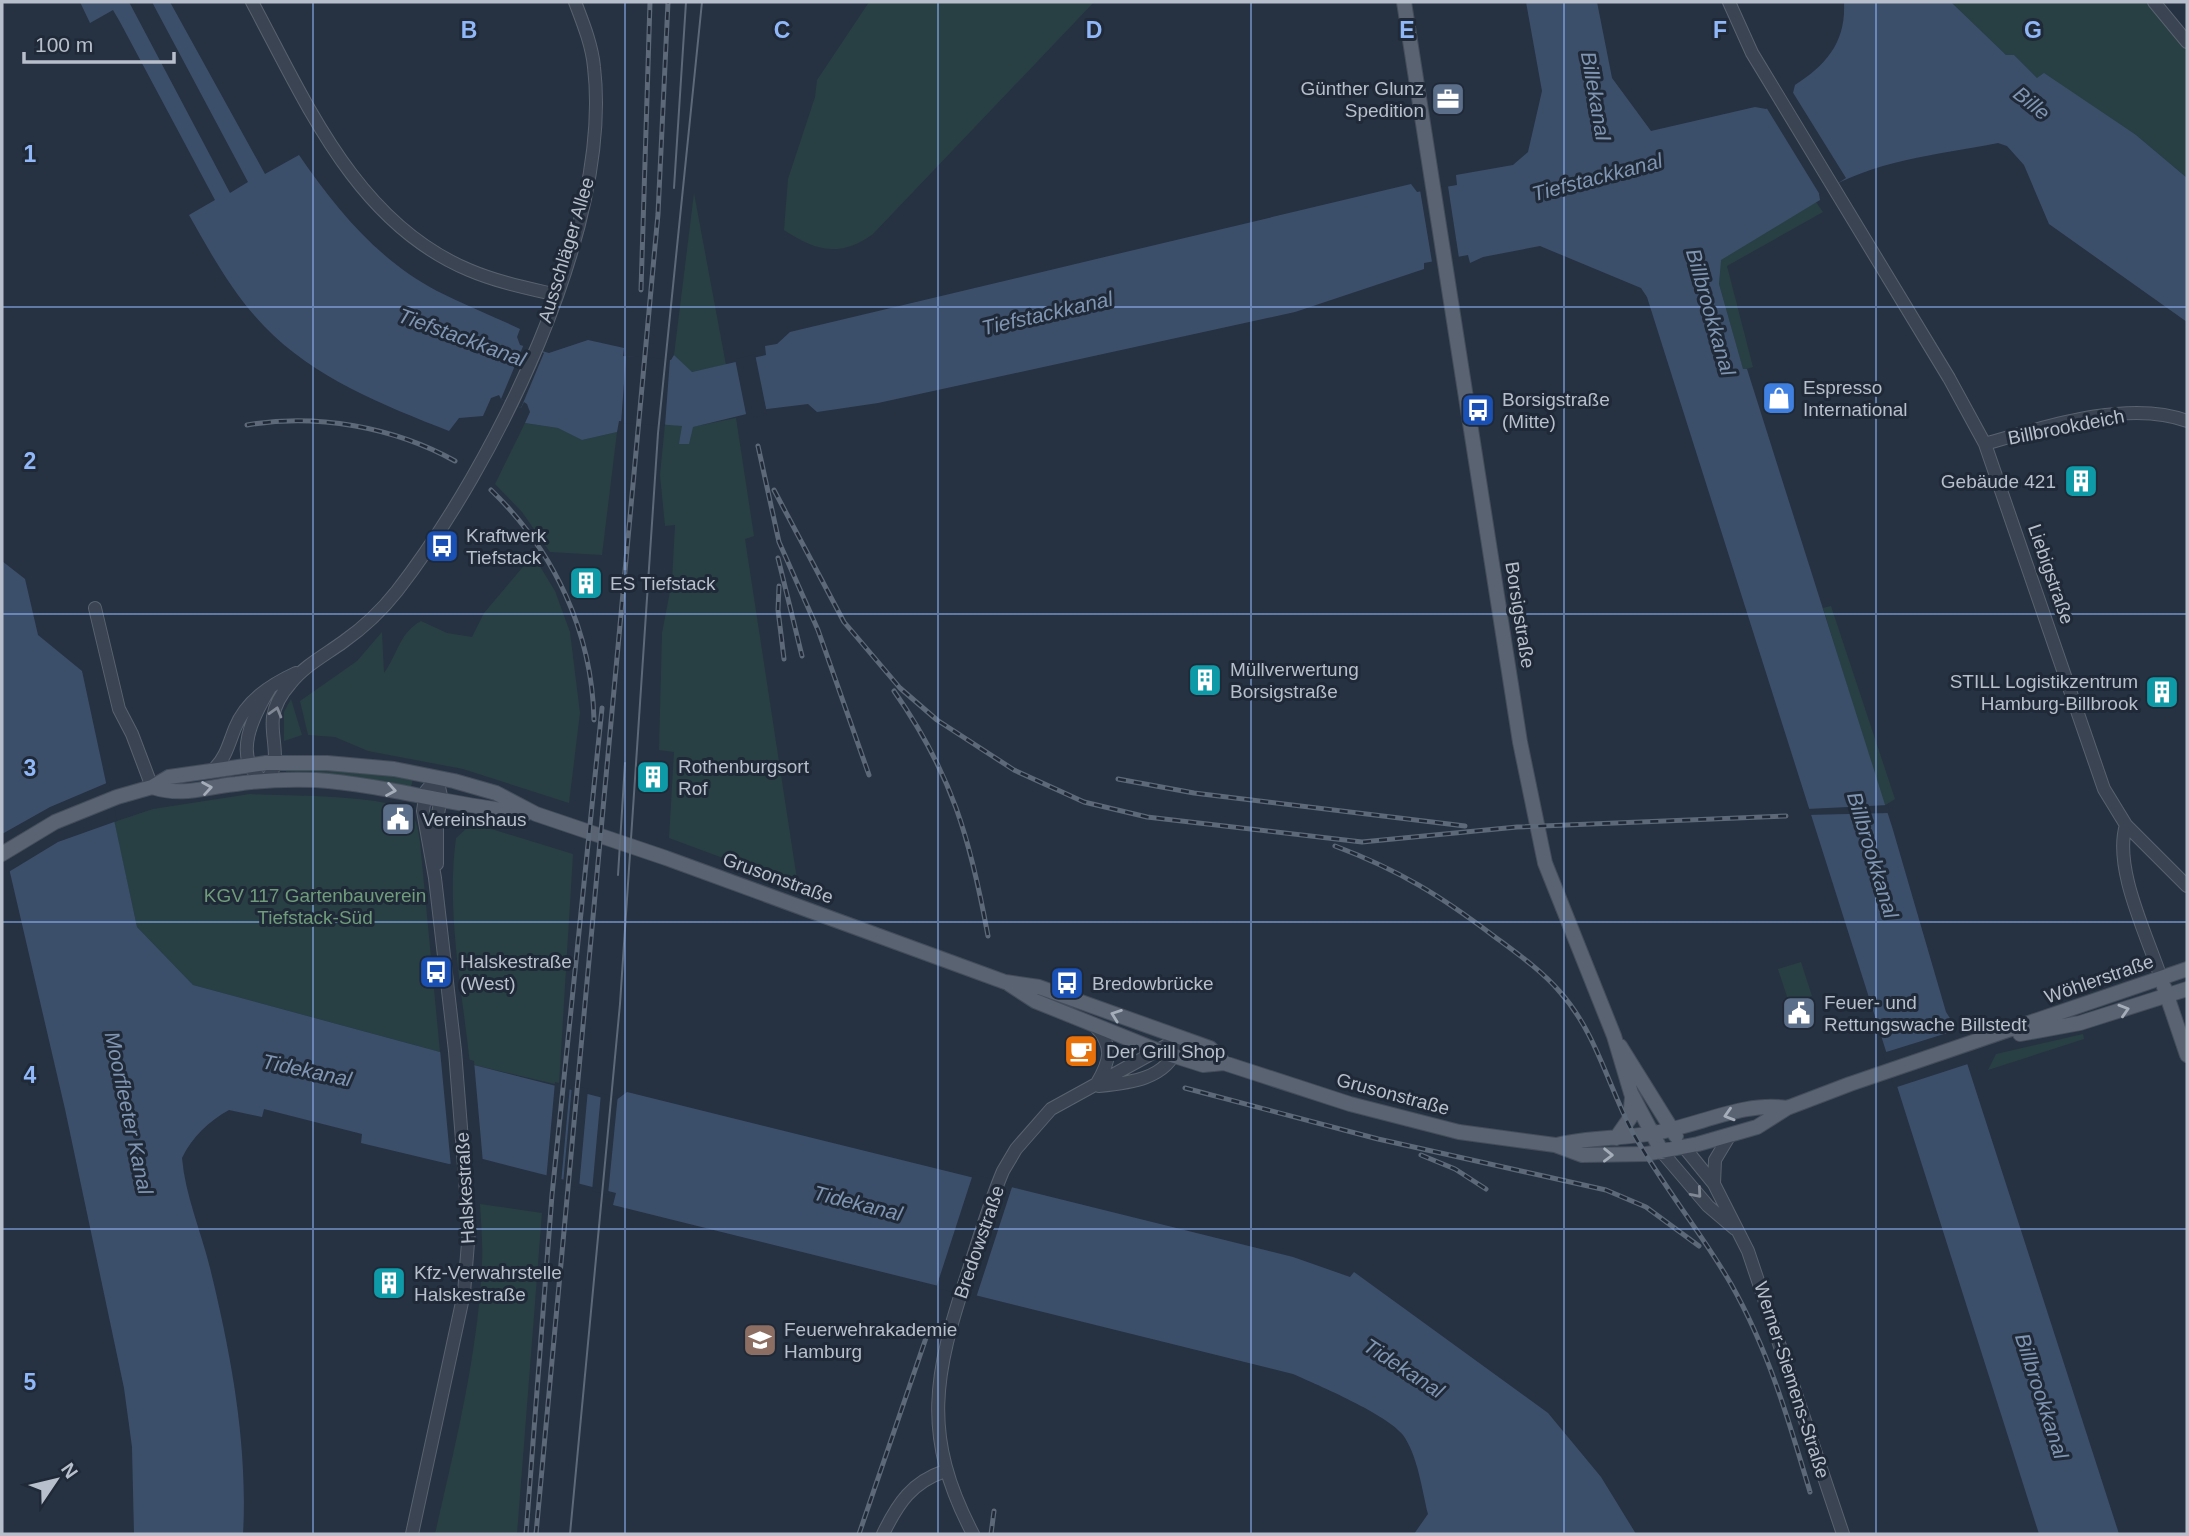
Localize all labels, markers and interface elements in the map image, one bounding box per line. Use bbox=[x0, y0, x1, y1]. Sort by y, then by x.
text: B bbox=[461, 17, 477, 43]
text: C bbox=[774, 17, 790, 43]
text: D bbox=[1086, 17, 1102, 43]
text: E bbox=[1399, 17, 1415, 43]
text: F bbox=[1713, 17, 1727, 43]
text: G bbox=[2024, 17, 2042, 43]
scale bar bbox=[24, 21, 175, 65]
text: 100 m bbox=[35, 33, 93, 56]
water label: Billekanal bbox=[1577, 50, 1615, 144]
place label: Günther Glunz Spedition bbox=[1300, 78, 1424, 121]
office icon: Günther Glunz Spedition bbox=[1429, 80, 1467, 118]
water label: Bille bbox=[2009, 82, 2055, 124]
text: 1 bbox=[24, 141, 37, 167]
water label: Tiefstackkanal bbox=[1529, 148, 1666, 205]
street label: Ausschläger Allee bbox=[534, 175, 598, 325]
water label: Billbrookkanal bbox=[1682, 246, 1740, 379]
water label: Tiefstackkanal bbox=[979, 286, 1116, 339]
water label: Tiefstackkanal bbox=[395, 303, 530, 371]
place label: Espresso International bbox=[1803, 377, 1908, 420]
shop icon: Espresso International bbox=[1760, 379, 1798, 417]
place label: Borsigstraße (Mitte) bbox=[1502, 389, 1610, 432]
bus stop icon: Borsigstraße (Mitte) bbox=[1459, 391, 1497, 429]
street label: Billbrookdeich bbox=[2006, 405, 2126, 449]
text: 2 bbox=[24, 448, 36, 474]
building icon: Gebäude 421 bbox=[2062, 462, 2100, 500]
place label: Gebäude 421 bbox=[1941, 471, 2056, 492]
street label: Liebigstraße bbox=[2024, 521, 2078, 627]
place label: Kraftwerk Tiefstack bbox=[466, 525, 547, 568]
bus stop icon: Kraftwerk Tiefstack bbox=[423, 527, 461, 565]
street label: Borsigstraße bbox=[1501, 560, 1539, 670]
building icon: ES Tiefstack bbox=[567, 564, 605, 602]
place label: ES Tiefstack bbox=[610, 573, 716, 594]
place label: Müllverwertung Borsigstraße bbox=[1230, 659, 1359, 702]
building icon: Müllverwertung Borsigstraße bbox=[1186, 661, 1224, 699]
place label: STILL Logistikzentrum Hamburg-Billbrook bbox=[1950, 671, 2138, 714]
building icon: STILL Logistikzentrum Hamburg-Billbrook bbox=[2143, 673, 2181, 711]
one-way arrow bbox=[268, 706, 282, 718]
text: 3 bbox=[24, 755, 36, 781]
place label: Rothenburgsort Rof bbox=[678, 756, 810, 799]
building icon: Rothenburgsort Rof bbox=[634, 758, 672, 796]
one-way arrow bbox=[201, 781, 213, 796]
one-way arrow bbox=[385, 782, 397, 797]
water label: Billbrookkanal bbox=[1843, 789, 1903, 922]
public building icon: Vereinshaus bbox=[379, 800, 417, 838]
place label: Vereinshaus bbox=[422, 809, 527, 830]
street label: Grusonstraße bbox=[720, 848, 836, 908]
park label: KGV 117 Gartenbauverein Tiefstack-Süd bbox=[204, 885, 426, 928]
place label: Halskestraße (West) bbox=[460, 951, 572, 994]
street label: Wöhlerstraße bbox=[2042, 951, 2156, 1007]
bus stop icon: Halskestraße (West) bbox=[417, 953, 455, 991]
bus stop icon: Bredowbrücke bbox=[1048, 964, 1086, 1002]
place label: Bredowbrücke bbox=[1092, 973, 1213, 994]
place label: Feuer- und Rettungswache Billstedt bbox=[1824, 992, 2027, 1035]
public building icon: Feuer- und Rettungswache Billstedt bbox=[1780, 994, 1818, 1032]
one-way arrow bbox=[2118, 1003, 2130, 1018]
one-way arrow bbox=[1110, 1009, 1122, 1023]
water label: Moorfleeter Kanal bbox=[101, 1030, 158, 1198]
cafe icon: Der Grill Shop bbox=[1062, 1032, 1100, 1070]
place label: Der Grill Shop bbox=[1106, 1041, 1225, 1062]
water label: Tidekanal bbox=[260, 1049, 355, 1091]
text: 4 bbox=[24, 1062, 37, 1088]
street label: Grusonstraße bbox=[1334, 1069, 1452, 1119]
one-way arrow bbox=[1723, 1106, 1735, 1121]
street label: Halskestraße bbox=[452, 1132, 478, 1244]
one-way arrow bbox=[1603, 1148, 1614, 1163]
water label: Tidekanal bbox=[811, 1181, 906, 1225]
street label: Bredowstraße bbox=[950, 1183, 1008, 1301]
one-way arrow bbox=[1689, 1184, 1701, 1197]
place label: Kfz-Verwahrstelle Halskestraße bbox=[414, 1262, 562, 1305]
building icon: Kfz-Verwahrstelle Halskestraße bbox=[370, 1264, 408, 1302]
street label: Werner-Siemens-Straße bbox=[1750, 1279, 1834, 1481]
place label: Feuerwehrakademie Hamburg bbox=[784, 1319, 957, 1362]
school or university icon: Feuerwehrakademie Hamburg bbox=[741, 1321, 779, 1359]
water label: Billbrookkanal bbox=[2011, 1330, 2074, 1463]
water label: Tidekanal bbox=[1360, 1334, 1449, 1403]
text: 5 bbox=[24, 1369, 37, 1395]
north arrow bbox=[21, 1445, 91, 1515]
text: N bbox=[57, 1459, 82, 1482]

